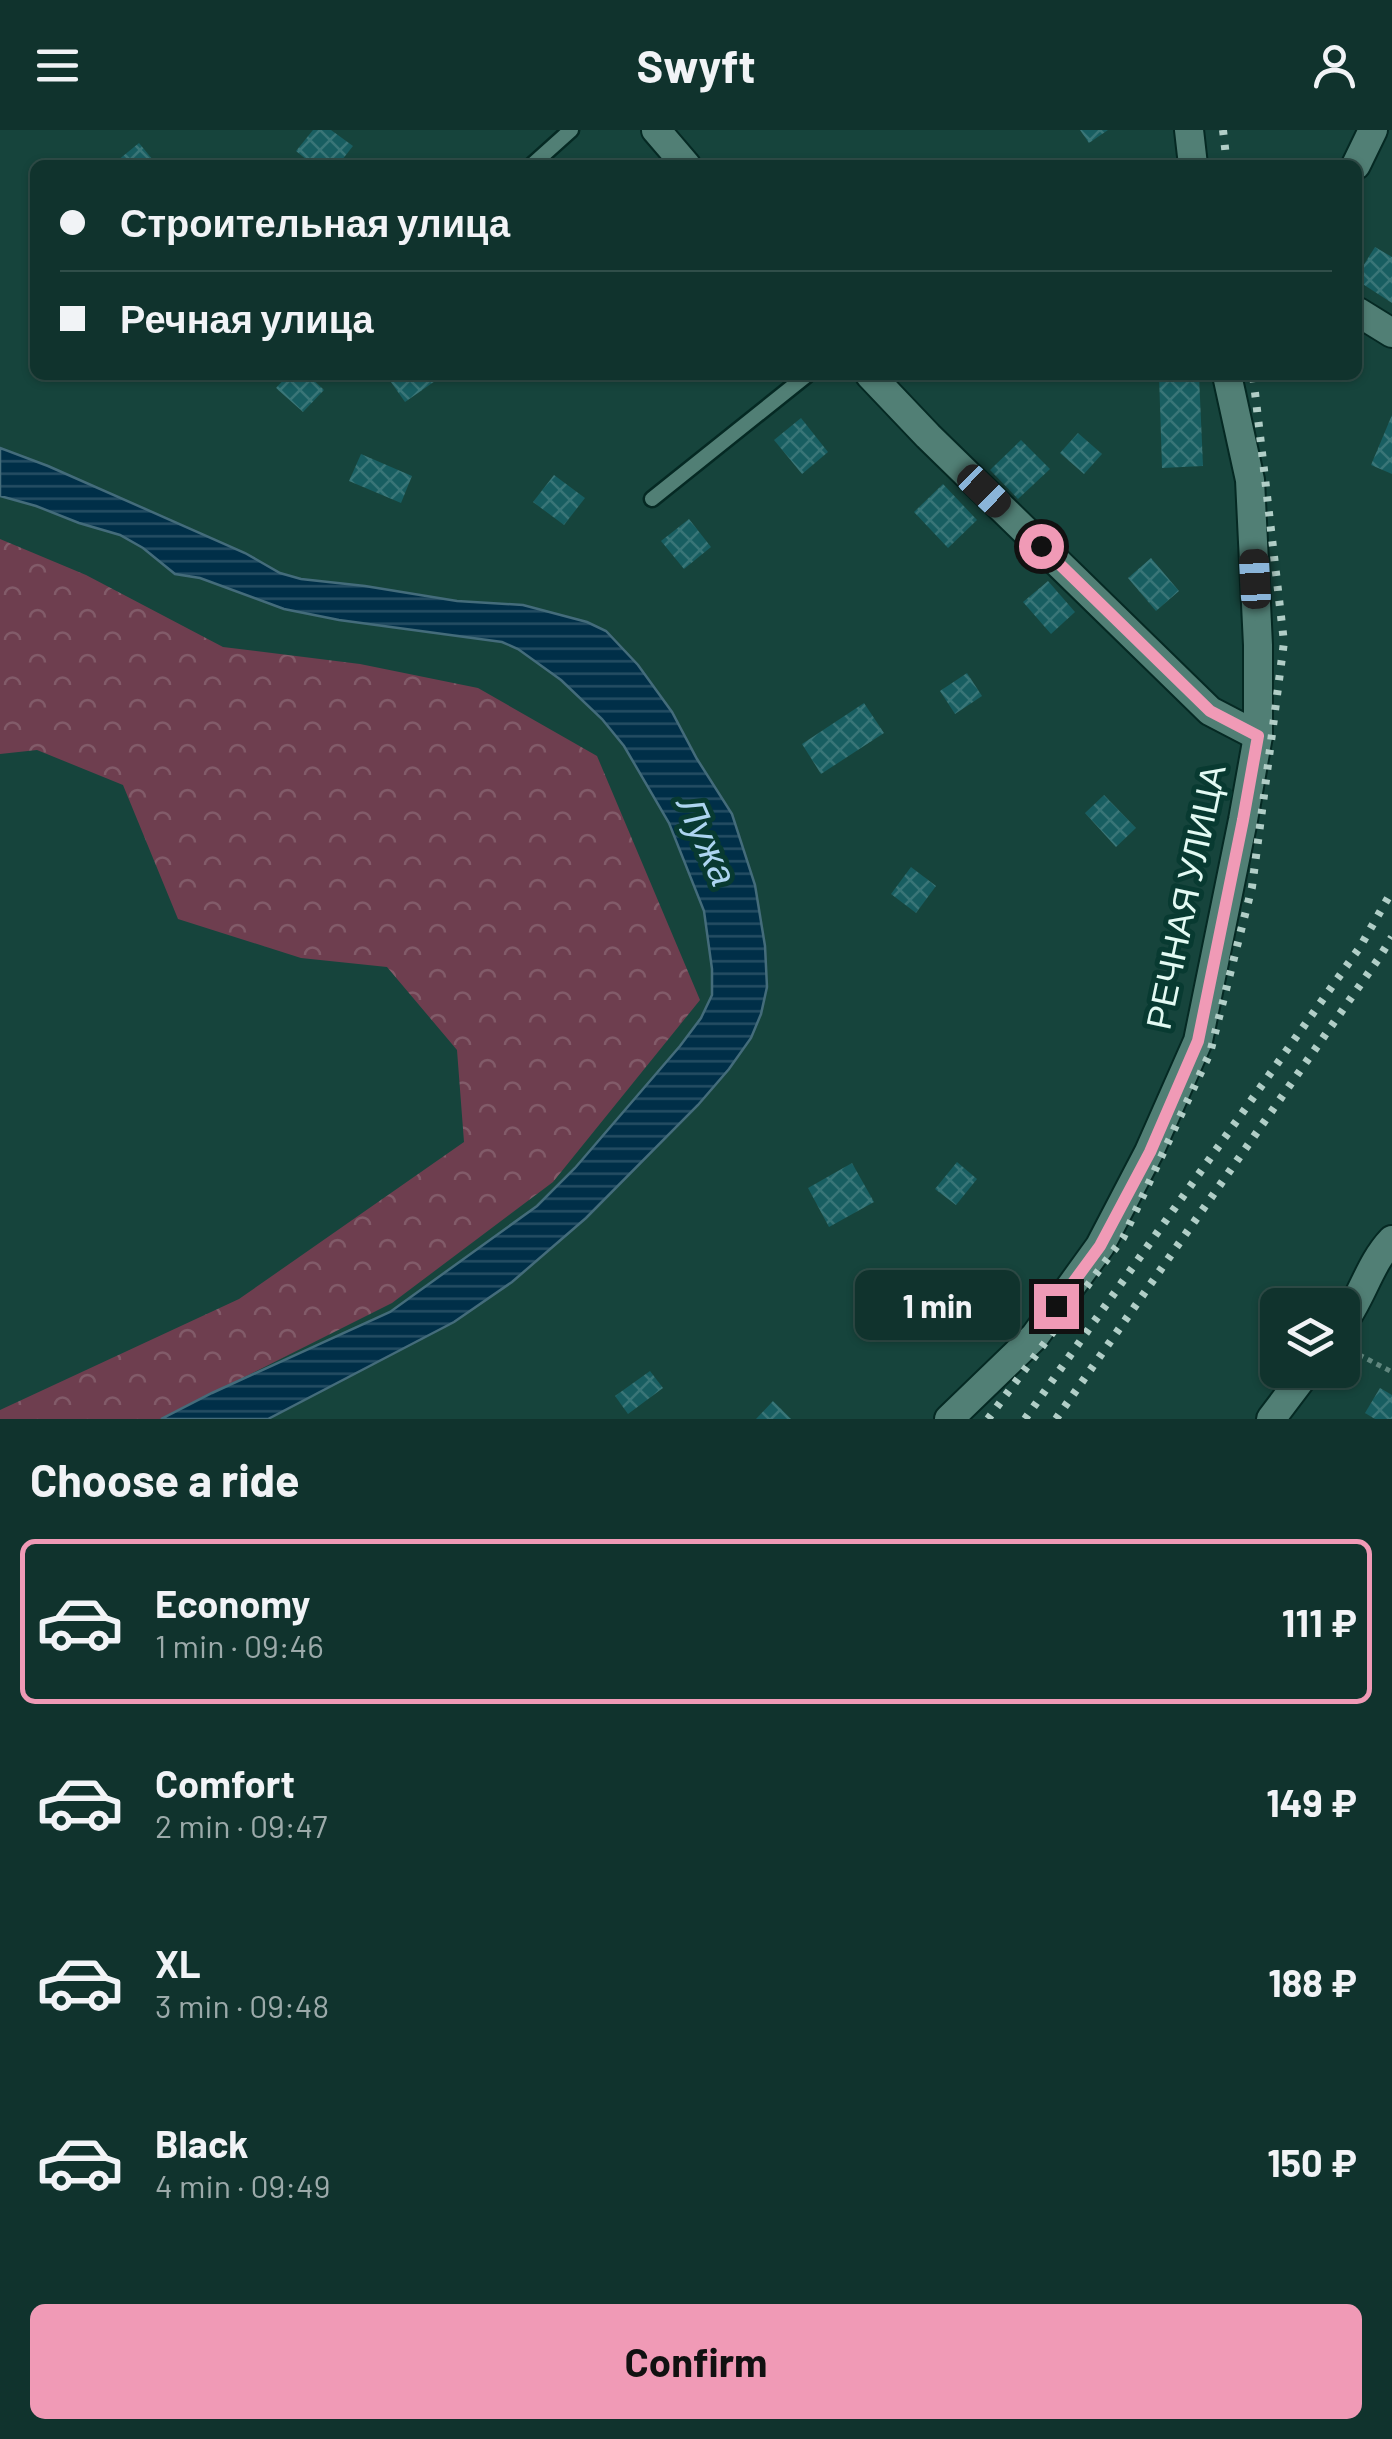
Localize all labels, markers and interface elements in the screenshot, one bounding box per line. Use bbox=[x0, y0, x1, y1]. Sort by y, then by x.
icon: menu bbox=[30, 38, 85, 93]
text: Swyft bbox=[636, 38, 756, 92]
icon: person bbox=[1307, 38, 1362, 93]
text: Строительная улица bbox=[120, 199, 510, 245]
text: Речная улица bbox=[120, 295, 374, 341]
car bbox=[952, 459, 1016, 523]
route start bbox=[1019, 524, 1064, 569]
car bbox=[1238, 548, 1272, 610]
street label: РЕЧНАЯ УЛИЦА bbox=[1136, 760, 1233, 1033]
water label: Лужа bbox=[668, 786, 749, 892]
callout: 1 min bbox=[856, 1271, 1021, 1341]
route end bbox=[1034, 1284, 1079, 1329]
text: 1 min bbox=[902, 1286, 973, 1324]
map controls bbox=[1260, 1288, 1360, 1388]
button: layers bbox=[1260, 1288, 1360, 1388]
text: Choose a ride bbox=[30, 1452, 300, 1506]
icon: car bbox=[35, 1577, 125, 1667]
text: Economy bbox=[155, 1580, 310, 1626]
text: 111 ₽ bbox=[1282, 1599, 1357, 1645]
text: 1 min · 09:46 bbox=[155, 1626, 324, 1664]
icon: car bbox=[35, 1757, 125, 1847]
text: Comfort bbox=[155, 1760, 295, 1806]
text: 149 ₽ bbox=[1266, 1779, 1357, 1825]
text: 2 min · 09:47 bbox=[155, 1806, 327, 1844]
icon: car bbox=[35, 1937, 125, 2027]
text: XL bbox=[155, 1940, 201, 1986]
text: 188 ₽ bbox=[1268, 1959, 1357, 2005]
text: 3 min · 09:48 bbox=[155, 1986, 329, 2024]
icon: car bbox=[35, 2117, 125, 2207]
text: Black bbox=[155, 2120, 249, 2166]
text: 150 ₽ bbox=[1267, 2139, 1357, 2185]
text: 4 min · 09:49 bbox=[155, 2166, 330, 2204]
button: Confirm bbox=[30, 2304, 1362, 2419]

